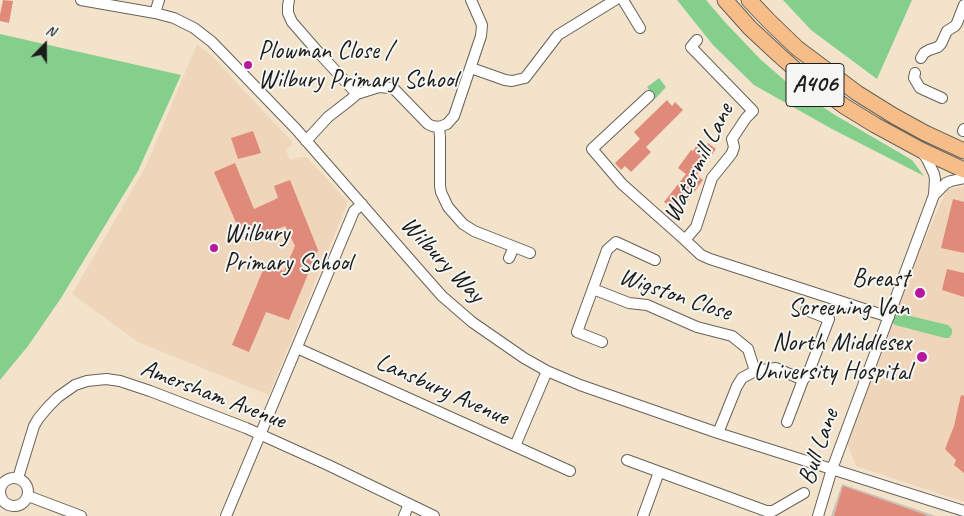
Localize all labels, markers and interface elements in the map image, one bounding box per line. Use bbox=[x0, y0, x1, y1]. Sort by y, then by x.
north arrow bbox=[20, 20, 70, 70]
text: N bbox=[44, 21, 58, 40]
place label: Plowman Close / Wilbury Primary School bbox=[258, 36, 457, 95]
marker: Plowman Close / Wilbury Primary School bbox=[242, 59, 254, 71]
road number: A406 bbox=[786, 64, 844, 106]
street label: Watermill Lane bbox=[657, 99, 741, 227]
street label: Wilbury Way bbox=[394, 211, 490, 309]
place label: Wilbury Primary School bbox=[224, 219, 352, 278]
marker: Wilbury Primary School bbox=[208, 242, 220, 254]
street label: Wigston Close bbox=[615, 262, 735, 328]
place label: Breast Screening Van bbox=[788, 264, 909, 323]
marker: Breast Screening Van bbox=[913, 286, 927, 300]
place label: North Middlesex University Hospital bbox=[753, 328, 911, 387]
street label: Lansbury Avenue bbox=[371, 347, 513, 433]
marker: North Middlesex University Hospital bbox=[915, 350, 929, 364]
street label: Amersham Avenue bbox=[136, 354, 290, 436]
street label: Bull Lane bbox=[792, 405, 846, 489]

